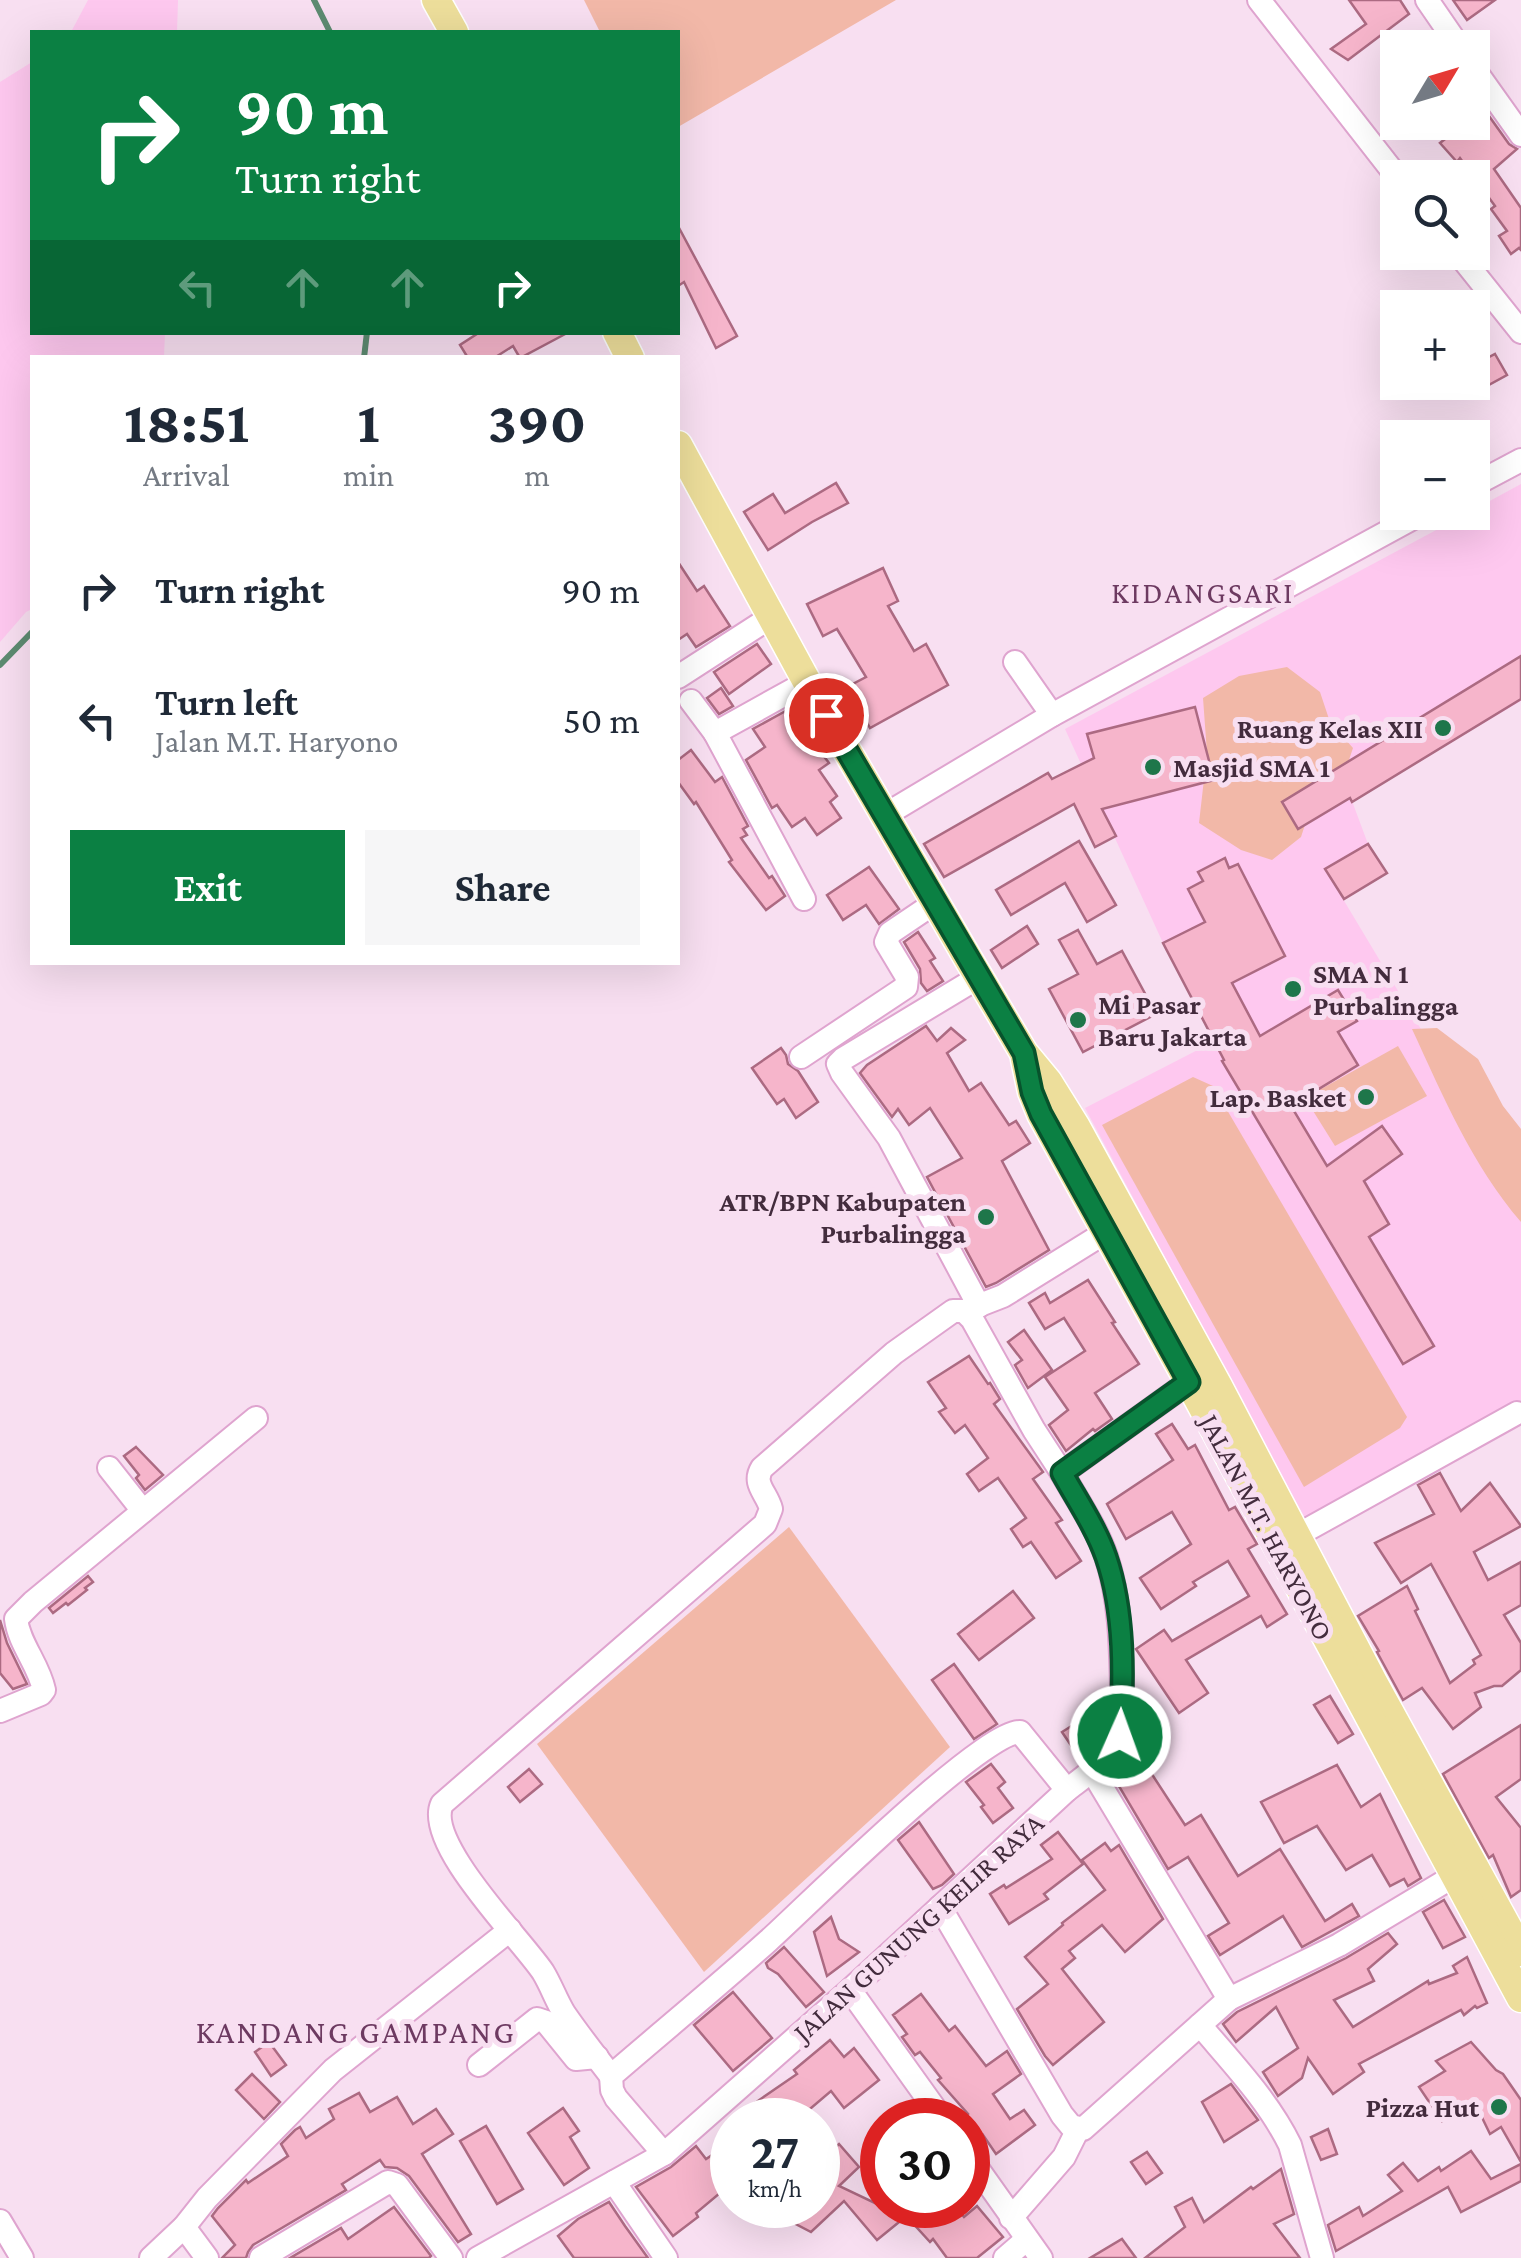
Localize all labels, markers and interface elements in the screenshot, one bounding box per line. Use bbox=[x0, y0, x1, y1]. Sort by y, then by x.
north arrow bbox=[1380, 30, 1490, 140]
map controls bbox=[1380, 30, 1490, 530]
icon: right bbox=[70, 70, 200, 200]
text: 90 m bbox=[235, 71, 388, 149]
text: Turn right bbox=[235, 153, 420, 203]
button: search bbox=[1380, 160, 1490, 270]
icon: left bbox=[170, 260, 225, 315]
icon: ahead bbox=[275, 260, 330, 315]
icon: ahead bbox=[380, 260, 435, 315]
icon: right bbox=[485, 260, 540, 315]
button: + bbox=[1380, 290, 1490, 400]
text: 18:51 bbox=[124, 388, 249, 455]
text: 1 bbox=[357, 388, 380, 455]
text: 390 bbox=[488, 388, 586, 455]
button: − bbox=[1380, 420, 1490, 530]
text: Arrival bbox=[143, 457, 230, 493]
text: min bbox=[343, 457, 394, 493]
text: m bbox=[524, 457, 550, 493]
icon: right bbox=[70, 563, 125, 618]
text: Turn right bbox=[155, 569, 324, 611]
text: 90 m bbox=[562, 569, 640, 611]
district label: KIDANGSARI bbox=[1111, 576, 1295, 609]
pin bbox=[784, 673, 869, 758]
text: Turn left bbox=[155, 681, 298, 723]
icon: arrive bbox=[799, 688, 854, 743]
icon: left bbox=[70, 693, 125, 748]
text: 50 m bbox=[563, 699, 640, 741]
place label: Ruang Kelas XII bbox=[1237, 713, 1423, 744]
marker: Ruang Kelas XII bbox=[1432, 717, 1454, 739]
text: Jalan M.T. Haryono bbox=[155, 723, 398, 759]
place label: Masjid SMA 1 bbox=[1173, 752, 1330, 783]
marker: Masjid SMA 1 bbox=[1142, 756, 1164, 778]
button: Exit bbox=[70, 830, 345, 945]
button: Share bbox=[365, 830, 640, 945]
place label: SMA N 1 Purbalingga bbox=[1313, 958, 1459, 1021]
marker: SMA N 1 Purbalingga bbox=[1282, 978, 1304, 1000]
place label: Mi Pasar Baru Jakarta bbox=[1098, 989, 1247, 1052]
marker: Mi Pasar Baru Jakarta bbox=[1067, 1009, 1089, 1031]
place label: Lap. Basket bbox=[1209, 1082, 1347, 1113]
marker: Lap. Basket bbox=[1355, 1086, 1377, 1108]
place label: ATR/BPN Kabupaten Purbalingga bbox=[718, 1186, 966, 1249]
marker: ATR/BPN Kabupaten Purbalingga bbox=[975, 1206, 997, 1228]
street label: JALAN M.T. HARYONO bbox=[1192, 1406, 1339, 1645]
position arrow bbox=[1068, 1684, 1172, 1788]
street label: JALAN GUNUNG KELIR RAYA bbox=[785, 1807, 1050, 2050]
district label: KANDANG GAMPANG bbox=[196, 2014, 516, 2050]
place label: Pizza Hut bbox=[1365, 2092, 1480, 2123]
marker: Pizza Hut bbox=[1488, 2096, 1510, 2118]
speed limit sign: 30 bbox=[860, 2098, 990, 2228]
text: 27 bbox=[751, 2123, 799, 2179]
text: km/h bbox=[748, 2175, 802, 2202]

